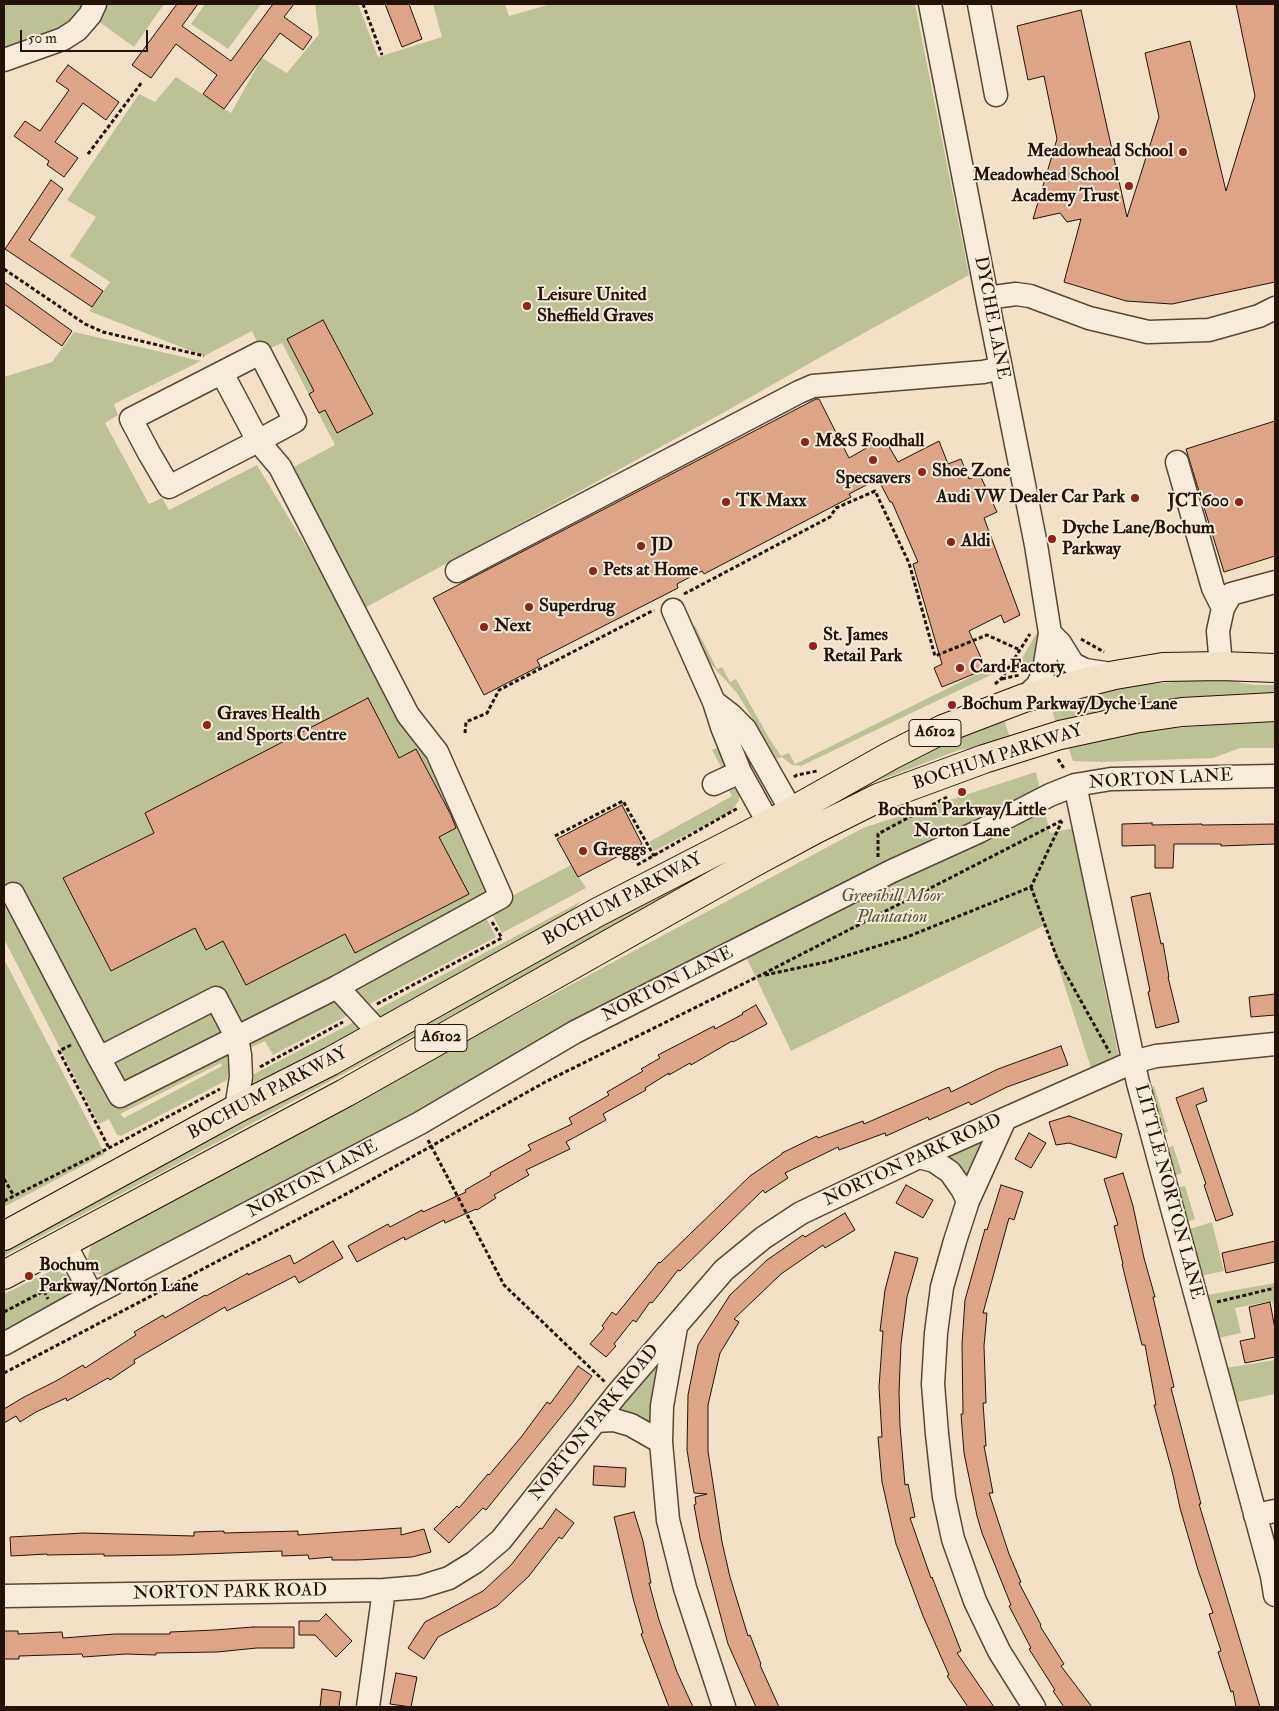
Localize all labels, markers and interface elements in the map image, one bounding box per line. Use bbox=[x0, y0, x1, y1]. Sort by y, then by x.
scale bar bbox=[22, 20, 150, 52]
text: 50 m bbox=[28, 29, 57, 48]
place label: Meadowhead School bbox=[1027, 141, 1173, 163]
marker: Meadowhead School bbox=[1177, 146, 1189, 158]
place label: Meadowhead School Academy Trust bbox=[973, 165, 1119, 208]
marker: Meadowhead School Academy Trust bbox=[1123, 180, 1135, 192]
street label: DYCHE LANE bbox=[969, 255, 1013, 381]
place label: Leisure United Sheffield Graves bbox=[537, 285, 653, 328]
marker: Leisure United Sheffield Graves bbox=[521, 300, 533, 312]
place label: M&S Foodhall bbox=[815, 431, 924, 453]
marker: M&S Foodhall bbox=[799, 436, 811, 448]
marker: Specsavers bbox=[867, 454, 879, 466]
place label: Shoe Zone bbox=[932, 461, 1010, 483]
marker: Shoe Zone bbox=[916, 466, 928, 478]
place label: Specsavers bbox=[835, 468, 911, 490]
place label: Audi VW Dealer Car Park bbox=[936, 487, 1125, 509]
place label: TK Maxx bbox=[736, 491, 806, 513]
place label: JCT600 bbox=[1168, 491, 1229, 513]
marker: Audi VW Dealer Car Park bbox=[1129, 492, 1141, 504]
marker: TK Maxx bbox=[720, 496, 732, 508]
marker: JCT600 bbox=[1233, 496, 1245, 508]
place label: Dyche Lane/Bochum Parkway bbox=[1062, 518, 1215, 560]
place label: Aldi bbox=[961, 531, 991, 553]
marker: Dyche Lane/Bochum Parkway bbox=[1046, 533, 1058, 545]
place label: JD bbox=[651, 535, 673, 557]
marker: Aldi bbox=[945, 536, 957, 548]
marker: JD bbox=[635, 540, 647, 552]
place label: Pets at Home bbox=[603, 560, 698, 582]
marker: Pets at Home bbox=[587, 565, 599, 577]
place label: Superdrug bbox=[539, 596, 615, 618]
marker: Superdrug bbox=[523, 601, 535, 613]
place label: Next bbox=[494, 616, 531, 638]
marker: Next bbox=[478, 621, 490, 633]
place label: St. James Retail Park bbox=[823, 625, 902, 668]
marker: St. James Retail Park bbox=[807, 640, 819, 652]
place label: Card Factory bbox=[970, 657, 1064, 679]
marker: Card Factory bbox=[954, 662, 966, 674]
place label: Bochum Parkway/Dyche Lane bbox=[962, 694, 1177, 716]
marker: Bochum Parkway/Dyche Lane bbox=[946, 699, 958, 711]
place label: Graves Health and Sports Centre bbox=[217, 704, 346, 746]
marker: Graves Health and Sports Centre bbox=[201, 719, 213, 731]
road number: A6102 bbox=[909, 720, 961, 746]
street label: BOCHUM PARKWAY bbox=[910, 720, 1086, 796]
street label: NORTON LANE bbox=[1088, 765, 1234, 795]
marker: Bochum Parkway/Little Norton Lane bbox=[956, 786, 968, 798]
place label: Bochum Parkway/Little Norton Lane bbox=[877, 800, 1047, 842]
place label: Greggs bbox=[593, 840, 646, 862]
marker: Greggs bbox=[577, 845, 589, 857]
street label: BOCHUM PARKWAY bbox=[539, 849, 707, 951]
park label: Greenhill Moor Plantation bbox=[841, 886, 943, 929]
street label: NORTON LANE bbox=[599, 943, 737, 1027]
road number: A6102 bbox=[415, 1024, 467, 1052]
street label: BOCHUM PARKWAY bbox=[184, 1043, 352, 1145]
street label: LITTLE NORTON LANE bbox=[1129, 1082, 1207, 1302]
street label: NORTON PARK ROAD bbox=[820, 1110, 1006, 1212]
street label: NORTON LANE bbox=[244, 1137, 382, 1223]
place label: Bochum Parkway/Norton Lane bbox=[39, 1255, 198, 1298]
marker: Bochum Parkway/Norton Lane bbox=[23, 1270, 35, 1282]
street label: NORTON PARK ROAD bbox=[525, 1341, 665, 1505]
street label: NORTON PARK ROAD bbox=[133, 1581, 327, 1605]

